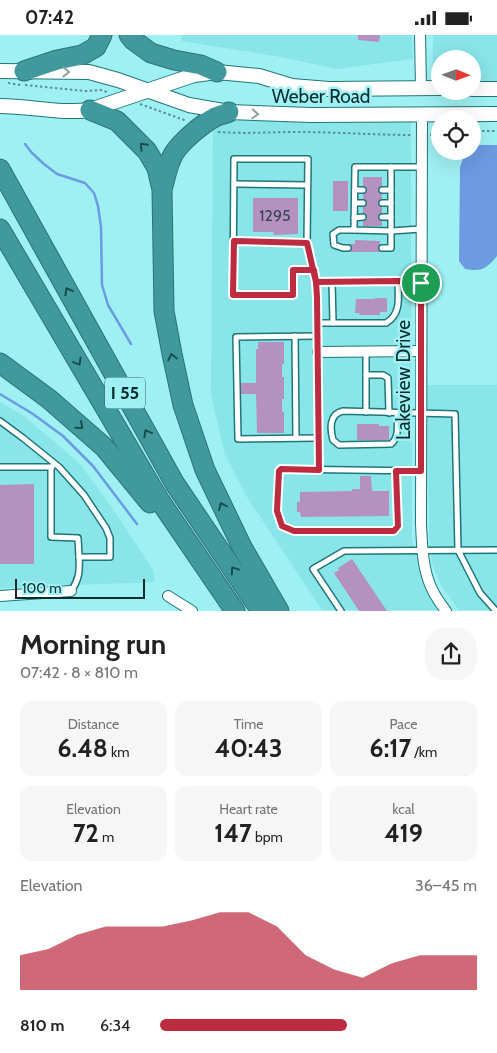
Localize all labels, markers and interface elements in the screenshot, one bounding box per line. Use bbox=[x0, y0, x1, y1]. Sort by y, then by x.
text: 07:42 bbox=[25, 6, 74, 29]
north arrow bbox=[431, 50, 481, 100]
map controls bbox=[431, 50, 481, 160]
one-way arrow bbox=[62, 67, 70, 77]
street label: Weber Road bbox=[272, 85, 370, 108]
one-way arrow bbox=[251, 108, 259, 119]
button: locate bbox=[431, 110, 481, 160]
one-way arrow bbox=[139, 143, 148, 152]
house number: 1295 bbox=[259, 206, 291, 225]
pin bbox=[400, 262, 442, 304]
icon: arrive bbox=[407, 269, 435, 297]
one-way arrow bbox=[64, 288, 74, 297]
street label: Lakeview Drive bbox=[392, 320, 415, 440]
one-way arrow bbox=[168, 353, 178, 362]
one-way arrow bbox=[71, 357, 81, 366]
road number: I 55 bbox=[105, 377, 145, 408]
one-way arrow bbox=[74, 420, 83, 429]
one-way arrow bbox=[143, 430, 153, 439]
one-way arrow bbox=[218, 502, 229, 511]
one-way arrow bbox=[231, 566, 240, 576]
scale bar bbox=[15, 575, 145, 599]
text: 100 m bbox=[22, 579, 62, 597]
text: Morning run bbox=[20, 627, 166, 661]
button: share bbox=[425, 628, 477, 680]
text: 07:42 · 8 × 810 m bbox=[20, 663, 138, 682]
text: Distance bbox=[68, 715, 119, 733]
text: Time bbox=[234, 715, 263, 733]
text: Pace bbox=[390, 715, 417, 733]
text: 6.48 bbox=[58, 733, 108, 763]
text: 40:43 bbox=[215, 733, 282, 763]
text: 6:17 bbox=[370, 733, 411, 763]
text: km bbox=[108, 743, 129, 761]
text: /km bbox=[411, 743, 437, 761]
text: Elevation bbox=[66, 800, 121, 818]
text: Heart rate bbox=[219, 800, 278, 818]
text: kcal bbox=[392, 800, 415, 818]
text: 72 bbox=[73, 818, 99, 848]
text: 147 bbox=[214, 818, 252, 848]
text: 419 bbox=[384, 818, 423, 848]
text: m bbox=[99, 828, 114, 846]
text: bpm bbox=[252, 828, 283, 846]
text: Elevation bbox=[20, 876, 83, 895]
text: 36–45 m bbox=[415, 876, 477, 895]
text: 810 m bbox=[20, 1016, 64, 1035]
text: 6:34 bbox=[100, 1016, 130, 1035]

